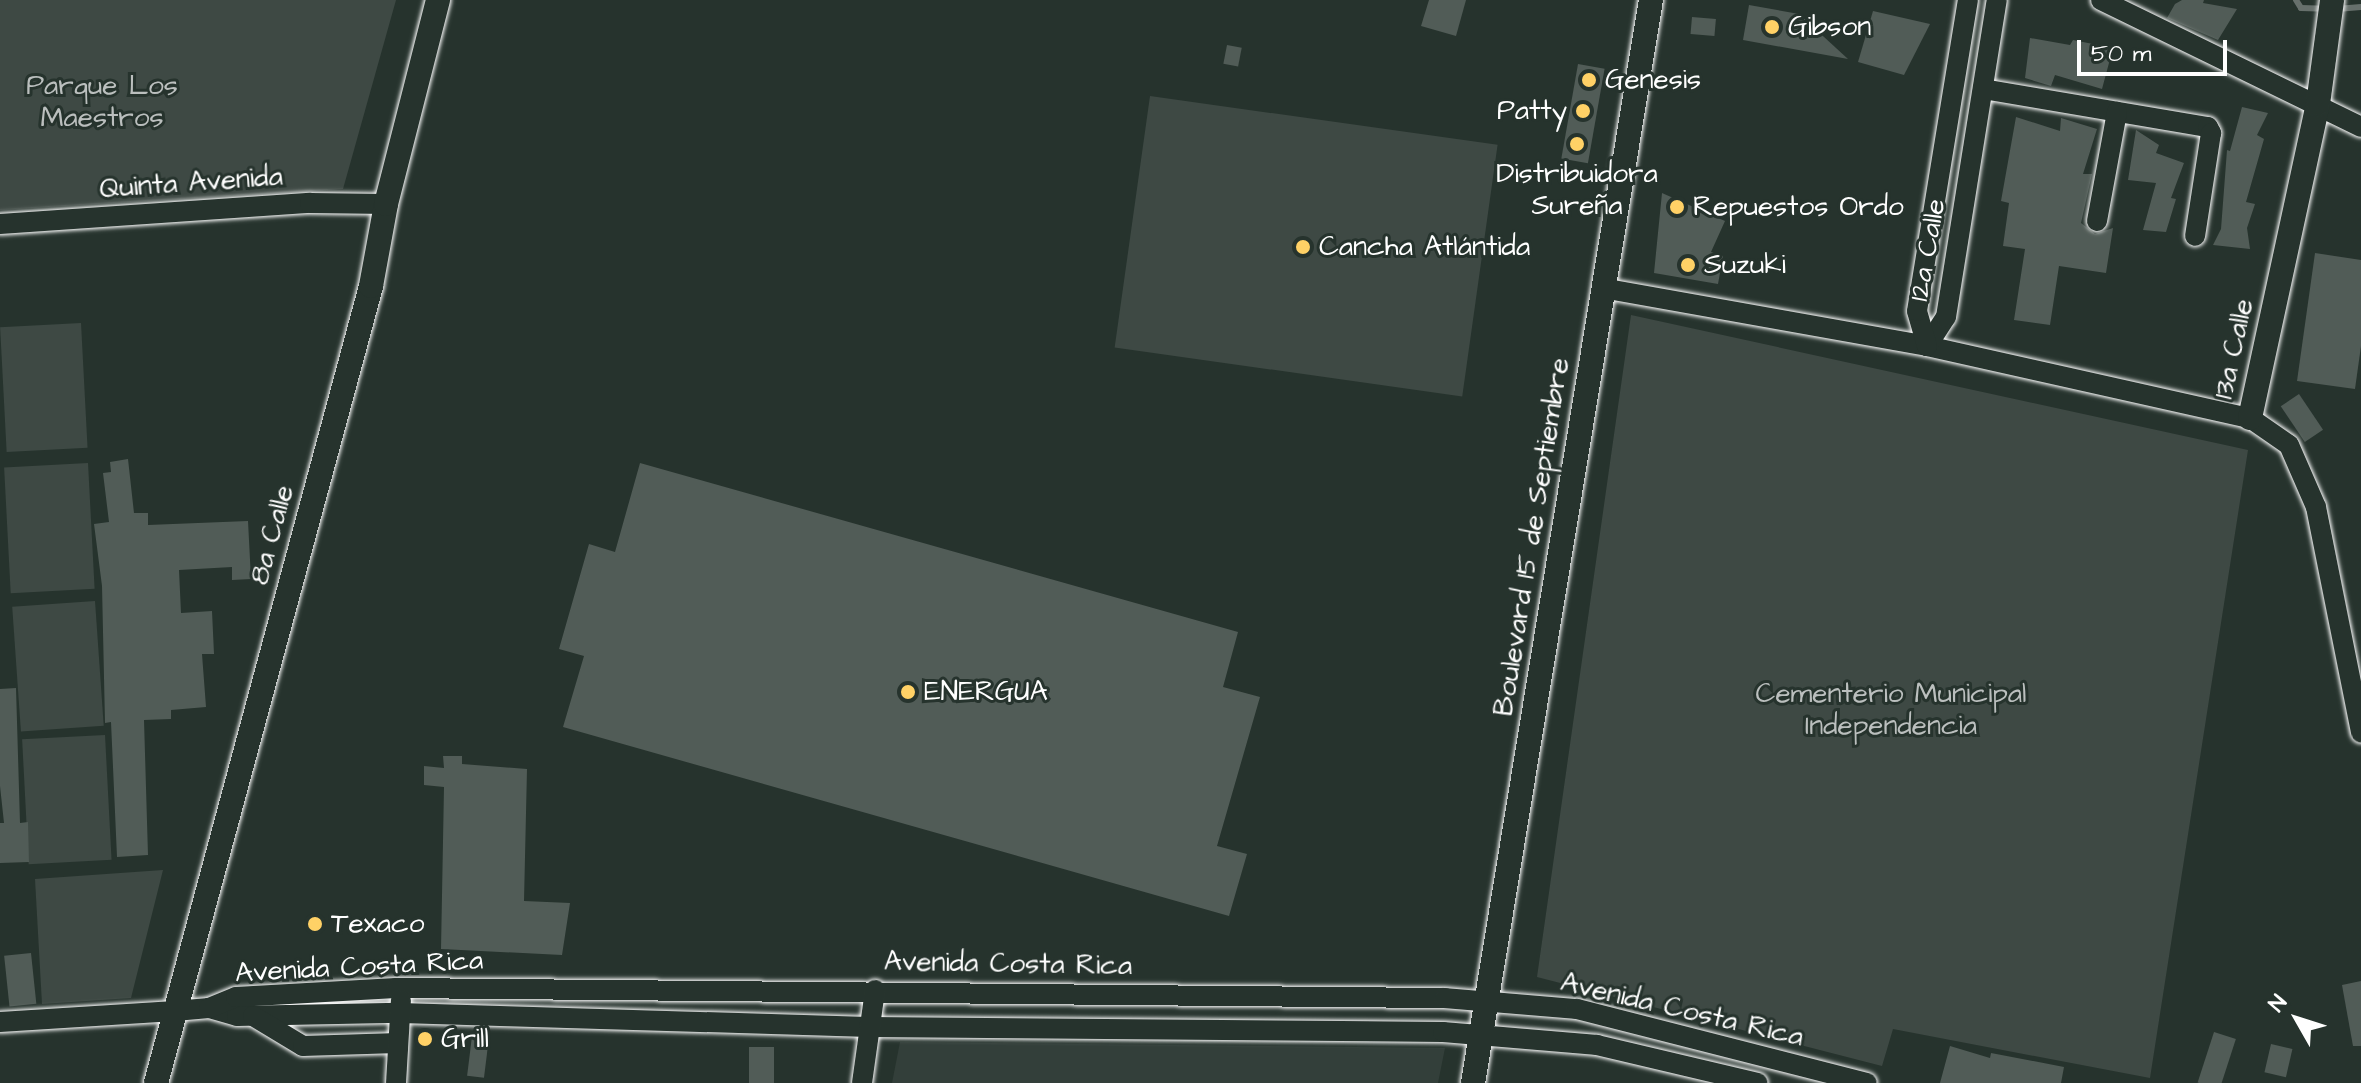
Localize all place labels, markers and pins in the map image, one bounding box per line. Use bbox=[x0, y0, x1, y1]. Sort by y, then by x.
place label: Gibson bbox=[1788, 10, 1871, 44]
marker: Gibson bbox=[1763, 18, 1781, 36]
place label: Genesis bbox=[1605, 63, 1701, 97]
marker: Genesis bbox=[1580, 71, 1598, 89]
place label: Patty bbox=[1497, 94, 1567, 128]
marker: Patty bbox=[1574, 102, 1592, 120]
marker: Distribuidora Sureña bbox=[1568, 135, 1586, 153]
place label: Distribuidora Sureña bbox=[1496, 157, 1658, 223]
place label: Repuestos Ordo bbox=[1693, 190, 1904, 224]
marker: Repuestos Ordo bbox=[1668, 198, 1686, 216]
place label: Cancha Atlántida bbox=[1319, 230, 1530, 264]
marker: Cancha Atlántida bbox=[1294, 238, 1312, 256]
place label: Suzuki bbox=[1704, 248, 1786, 282]
marker: Suzuki bbox=[1679, 256, 1697, 274]
place label: ENERGUA bbox=[924, 675, 1048, 709]
marker: ENERGUA bbox=[899, 683, 917, 701]
place label: Texaco bbox=[331, 907, 424, 941]
marker: Texaco bbox=[306, 915, 324, 933]
place label: Grill bbox=[441, 1022, 489, 1056]
marker: Grill bbox=[416, 1030, 434, 1048]

